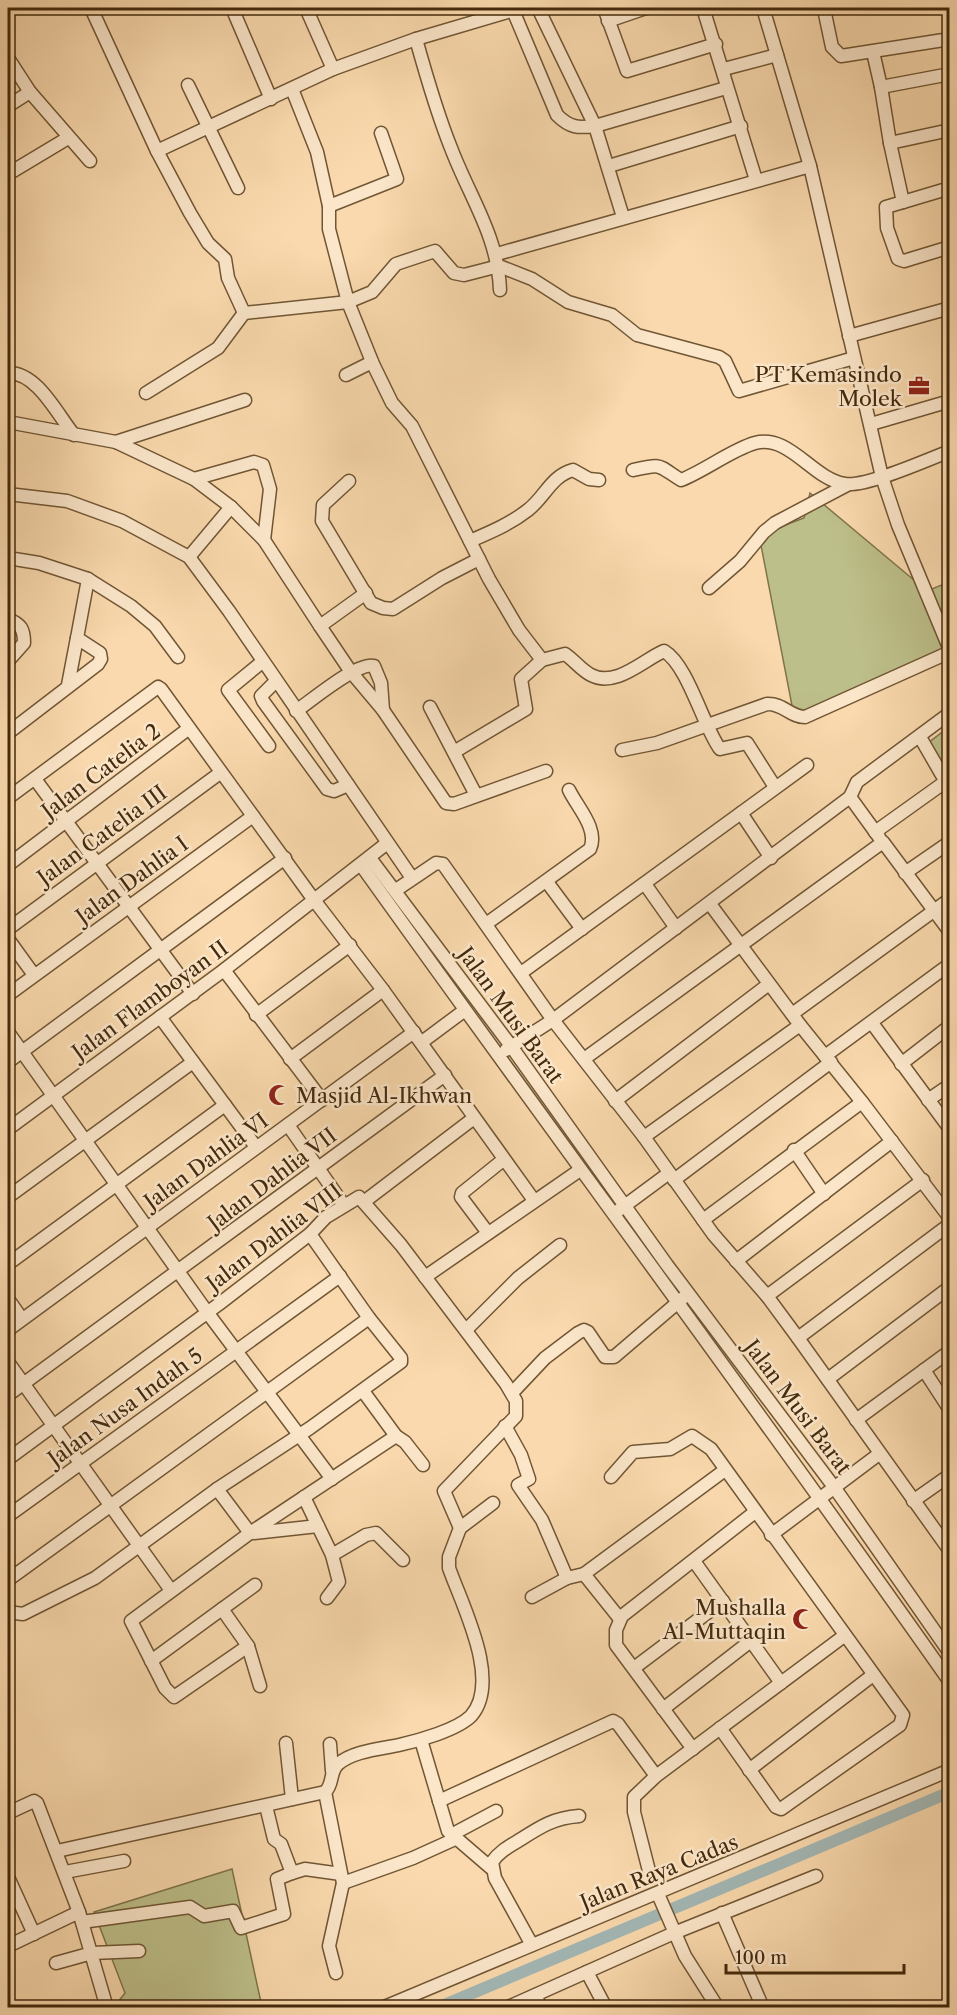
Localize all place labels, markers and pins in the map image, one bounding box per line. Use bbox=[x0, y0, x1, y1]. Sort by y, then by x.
place label: PT Kemasindo Molek bbox=[755, 362, 903, 411]
office icon: PT Kemasindo Molek bbox=[907, 374, 931, 398]
mosque icon: Masjid Al-Ikhwan bbox=[267, 1083, 291, 1107]
place label: Masjid Al-Ikhwan bbox=[296, 1083, 472, 1108]
place label: Mushalla Al-Muttaqin bbox=[662, 1595, 787, 1644]
mosque icon: Mushalla Al-Muttaqin bbox=[791, 1607, 815, 1631]

